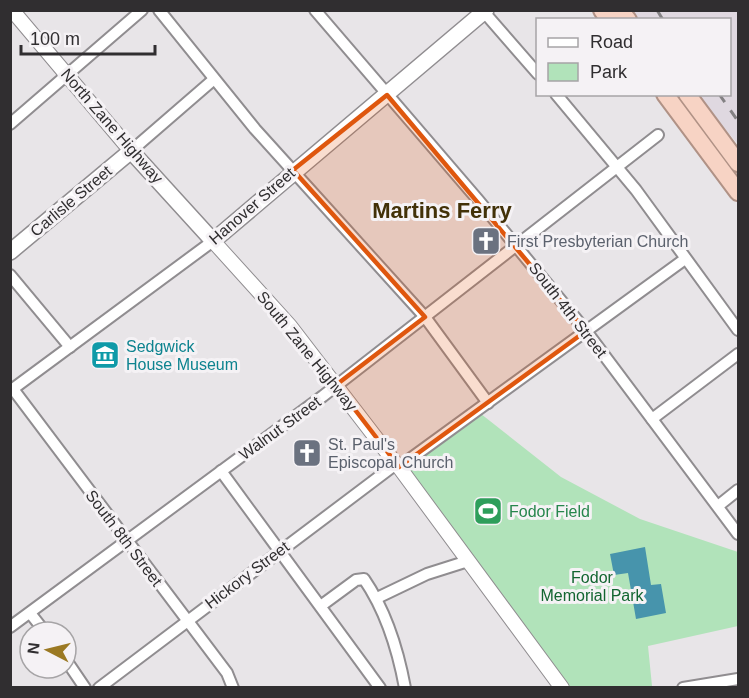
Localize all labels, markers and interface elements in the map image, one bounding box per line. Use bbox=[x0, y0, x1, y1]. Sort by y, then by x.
scale bar bbox=[21, 18, 154, 56]
legend bbox=[536, 18, 731, 96]
text: 100 m bbox=[30, 29, 80, 49]
text: Road bbox=[590, 32, 633, 52]
text: Park bbox=[590, 62, 628, 82]
street label: North Zane Highway bbox=[58, 65, 166, 187]
street label: Carlisle Street bbox=[27, 162, 115, 240]
street label: Hanover Street bbox=[206, 164, 299, 248]
district label: Martins Ferry bbox=[372, 198, 512, 223]
church icon: First Presbyterian Church bbox=[470, 225, 502, 257]
place label: First Presbyterian Church bbox=[507, 233, 688, 250]
street label: South 4th Street bbox=[526, 259, 611, 361]
street label: South Zane Highway bbox=[254, 288, 360, 414]
place label: Sedgwick House Museum bbox=[126, 338, 238, 373]
museum icon: Sedgwick House Museum bbox=[89, 339, 121, 371]
street label: Walnut Street bbox=[236, 392, 324, 463]
place label: St. Paul's Episcopal Church bbox=[328, 436, 453, 471]
church icon: St. Paul's Episcopal Church bbox=[291, 437, 323, 469]
street label: South 8th Street bbox=[82, 487, 166, 590]
sports icon: Fodor Field bbox=[472, 495, 504, 527]
place label: Fodor Field bbox=[509, 503, 590, 520]
street label: Hickory Street bbox=[202, 538, 293, 612]
park label: Fodor Memorial Park bbox=[540, 569, 645, 604]
north arrow bbox=[18, 620, 78, 680]
text: N bbox=[24, 641, 43, 655]

